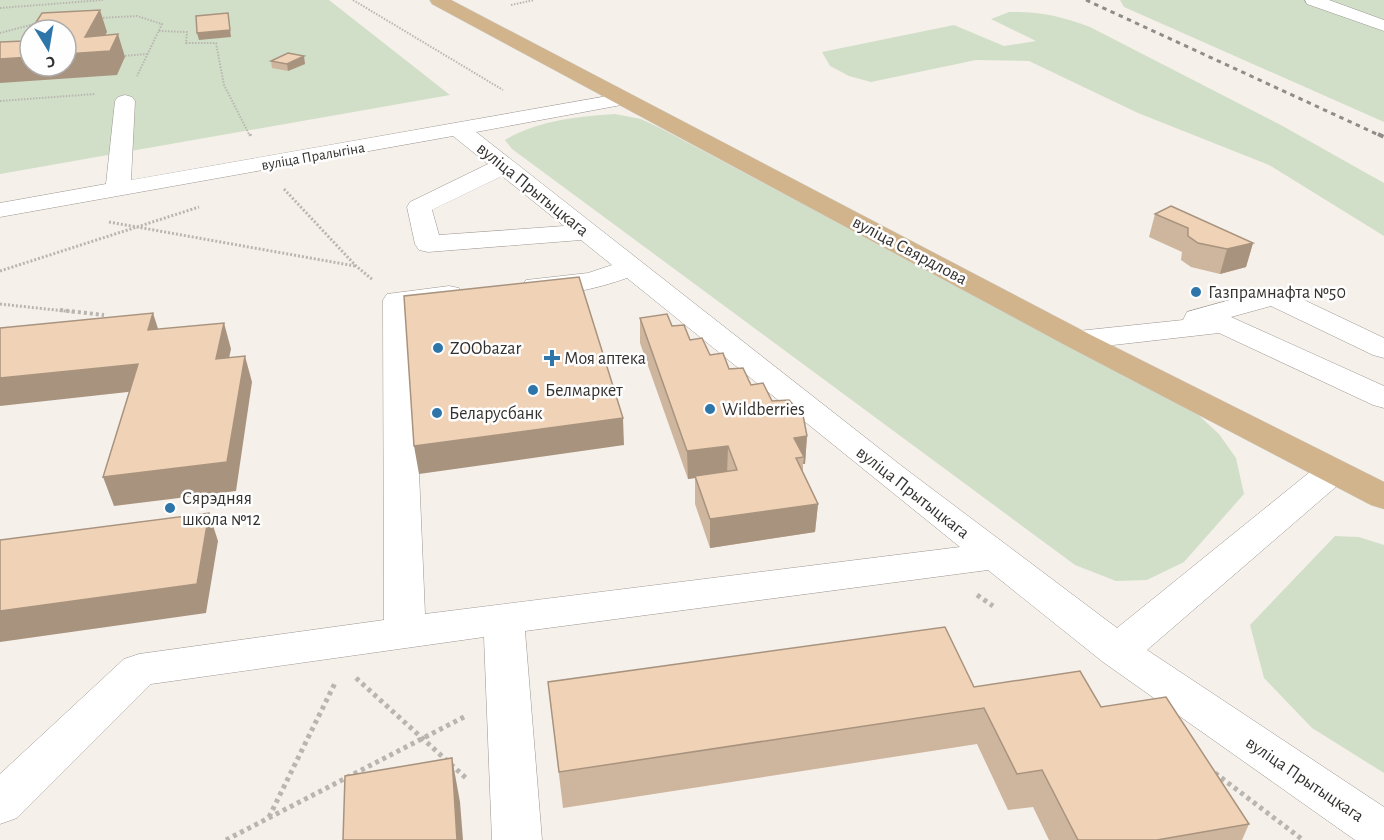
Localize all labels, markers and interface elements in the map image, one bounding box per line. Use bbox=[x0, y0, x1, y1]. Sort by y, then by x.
north arrow bbox=[18, 18, 78, 78]
text: С bbox=[45, 53, 57, 70]
street label: вуліца Прытыцкага bbox=[473, 139, 592, 240]
street label: вуліца Пралыгіна bbox=[260, 140, 366, 173]
street label: вуліца Свярдлова bbox=[849, 213, 970, 289]
place label: Газпрамнафта №50 bbox=[1208, 284, 1346, 302]
marker: Газпрамнафта №50 bbox=[1189, 285, 1203, 299]
place label: ZOObazar bbox=[450, 340, 521, 358]
marker: ZOObazar bbox=[431, 341, 445, 355]
place label: Моя аптека bbox=[564, 350, 646, 368]
marker: Моя аптека bbox=[545, 351, 559, 365]
place label: Белмаркет bbox=[545, 382, 623, 400]
marker: Белмаркет bbox=[526, 383, 540, 397]
place label: Wildberries bbox=[722, 401, 805, 419]
marker: Wildberries bbox=[703, 402, 717, 416]
place label: Беларусбанк bbox=[449, 404, 543, 423]
marker: Беларусбанк bbox=[430, 406, 444, 420]
street label: вуліца Прытыцкага bbox=[852, 443, 972, 542]
place label: Сярэдняя школа №12 bbox=[182, 490, 261, 529]
marker: Сярэдняя школа №12 bbox=[163, 501, 177, 515]
street label: вуліца Прытыцкага bbox=[1242, 734, 1367, 826]

